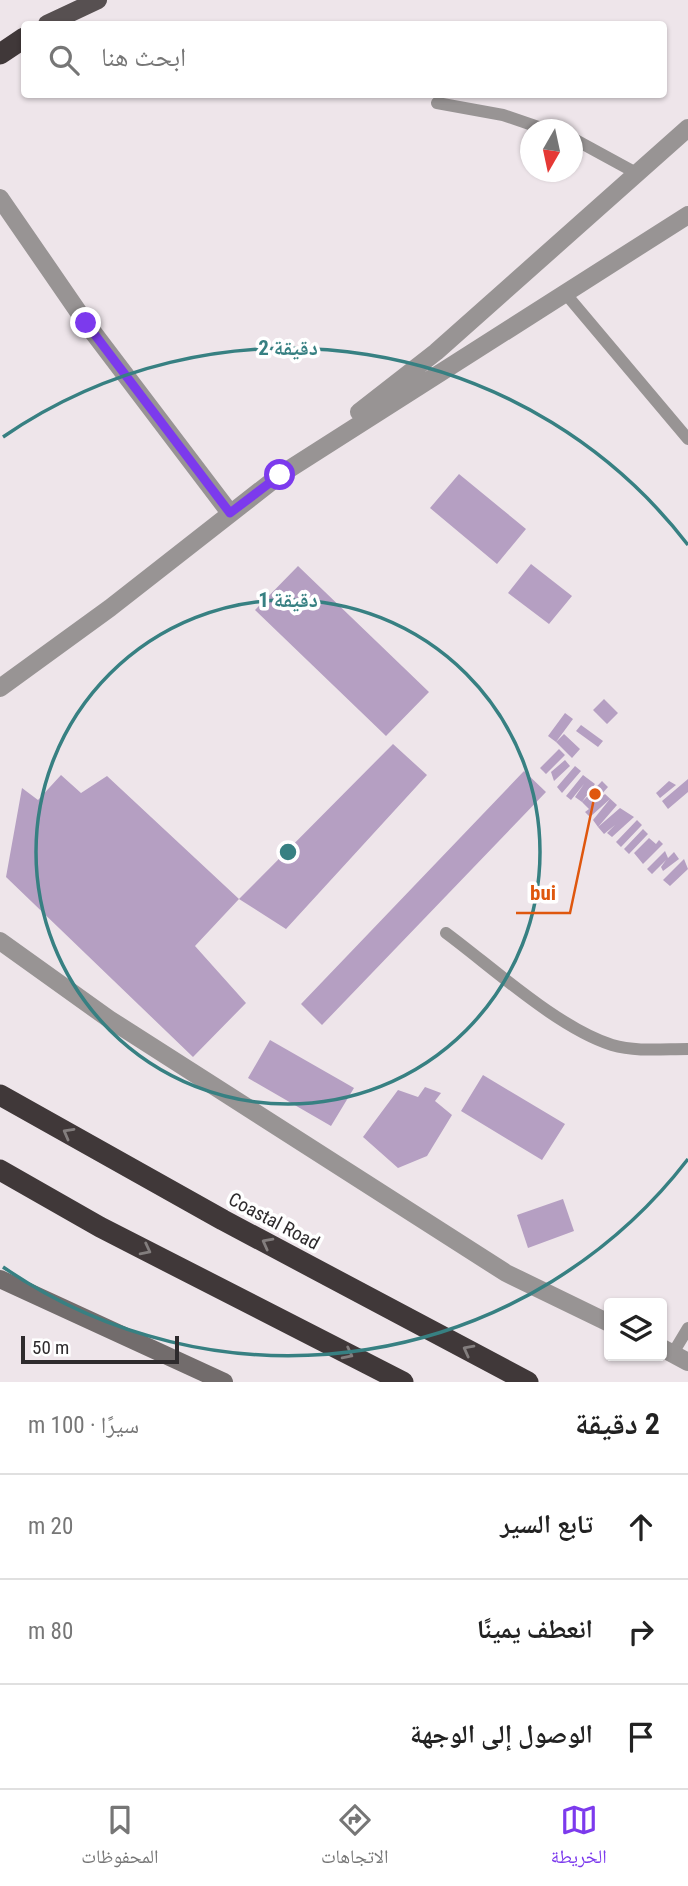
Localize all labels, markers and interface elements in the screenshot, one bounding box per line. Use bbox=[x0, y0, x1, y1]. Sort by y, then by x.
search box bbox=[21, 21, 667, 98]
icon: search bbox=[45, 41, 83, 79]
text: ابحث هنا bbox=[101, 42, 186, 72]
north arrow bbox=[520, 119, 583, 182]
route end bbox=[70, 307, 101, 338]
text: 2 دقيقة bbox=[258, 336, 318, 360]
route start bbox=[264, 459, 295, 490]
text: 1 دقيقة bbox=[258, 588, 318, 612]
centre of rings bbox=[276, 840, 300, 864]
callout: bui bbox=[516, 871, 570, 913]
text: bui bbox=[530, 881, 556, 905]
one-way arrow bbox=[62, 1128, 75, 1142]
street label: Coastal Road bbox=[225, 1187, 323, 1255]
one-way arrow bbox=[262, 1238, 274, 1251]
one-way arrow bbox=[139, 1242, 151, 1255]
map controls bbox=[604, 1298, 667, 1361]
button: layers bbox=[604, 1298, 667, 1361]
scale bar bbox=[21, 1333, 178, 1365]
text: 50 m bbox=[32, 1336, 69, 1359]
one-way arrow bbox=[341, 1345, 353, 1359]
one-way arrow bbox=[463, 1345, 475, 1358]
text: 2 دقيقة bbox=[575, 1406, 660, 1441]
text: سيرًا · 100 m bbox=[28, 1412, 139, 1439]
icon: ahead bbox=[622, 1508, 660, 1546]
text: تابع السير bbox=[500, 1509, 593, 1539]
text: 20 m bbox=[28, 1513, 73, 1540]
icon: right bbox=[622, 1613, 660, 1651]
text: انعطف يمينًا bbox=[477, 1614, 593, 1644]
text: 80 m bbox=[28, 1618, 73, 1645]
icon: arrive bbox=[622, 1718, 660, 1756]
text: الوصول إلى الوجهة bbox=[410, 1719, 593, 1749]
tab: المحفوظات bbox=[81, 1801, 159, 1875]
tab: الاتجاهات bbox=[321, 1801, 388, 1875]
tab: الخريطة bbox=[551, 1801, 607, 1875]

